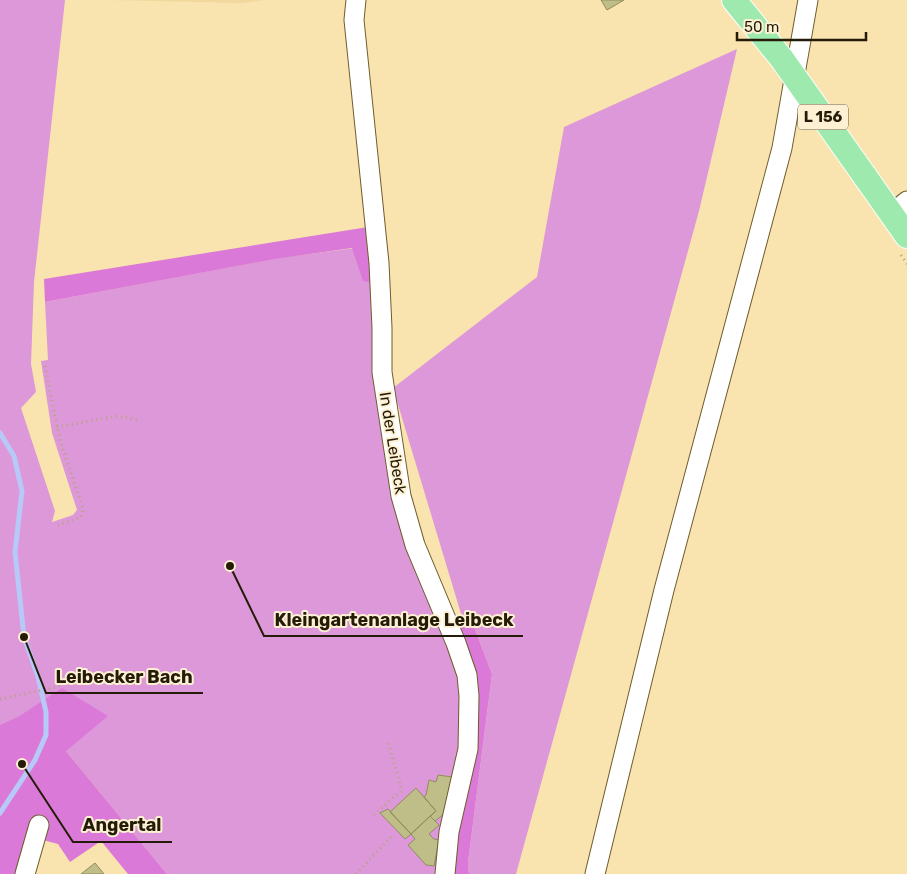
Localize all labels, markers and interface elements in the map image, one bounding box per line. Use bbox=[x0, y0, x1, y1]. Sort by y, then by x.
scale bar bbox=[737, 10, 866, 42]
text: 50 m bbox=[744, 18, 779, 36]
road number: L 156 bbox=[798, 104, 848, 130]
street label: In der Leibeck bbox=[376, 390, 411, 496]
callout: Kleingartenanlage Leibeck bbox=[264, 603, 523, 636]
text: Kleingartenanlage Leibeck bbox=[275, 609, 514, 631]
callout: Leibecker Bach bbox=[46, 660, 203, 693]
text: Leibecker Bach bbox=[55, 666, 193, 688]
callout: Angertal bbox=[73, 809, 172, 842]
text: Angertal bbox=[83, 814, 161, 836]

